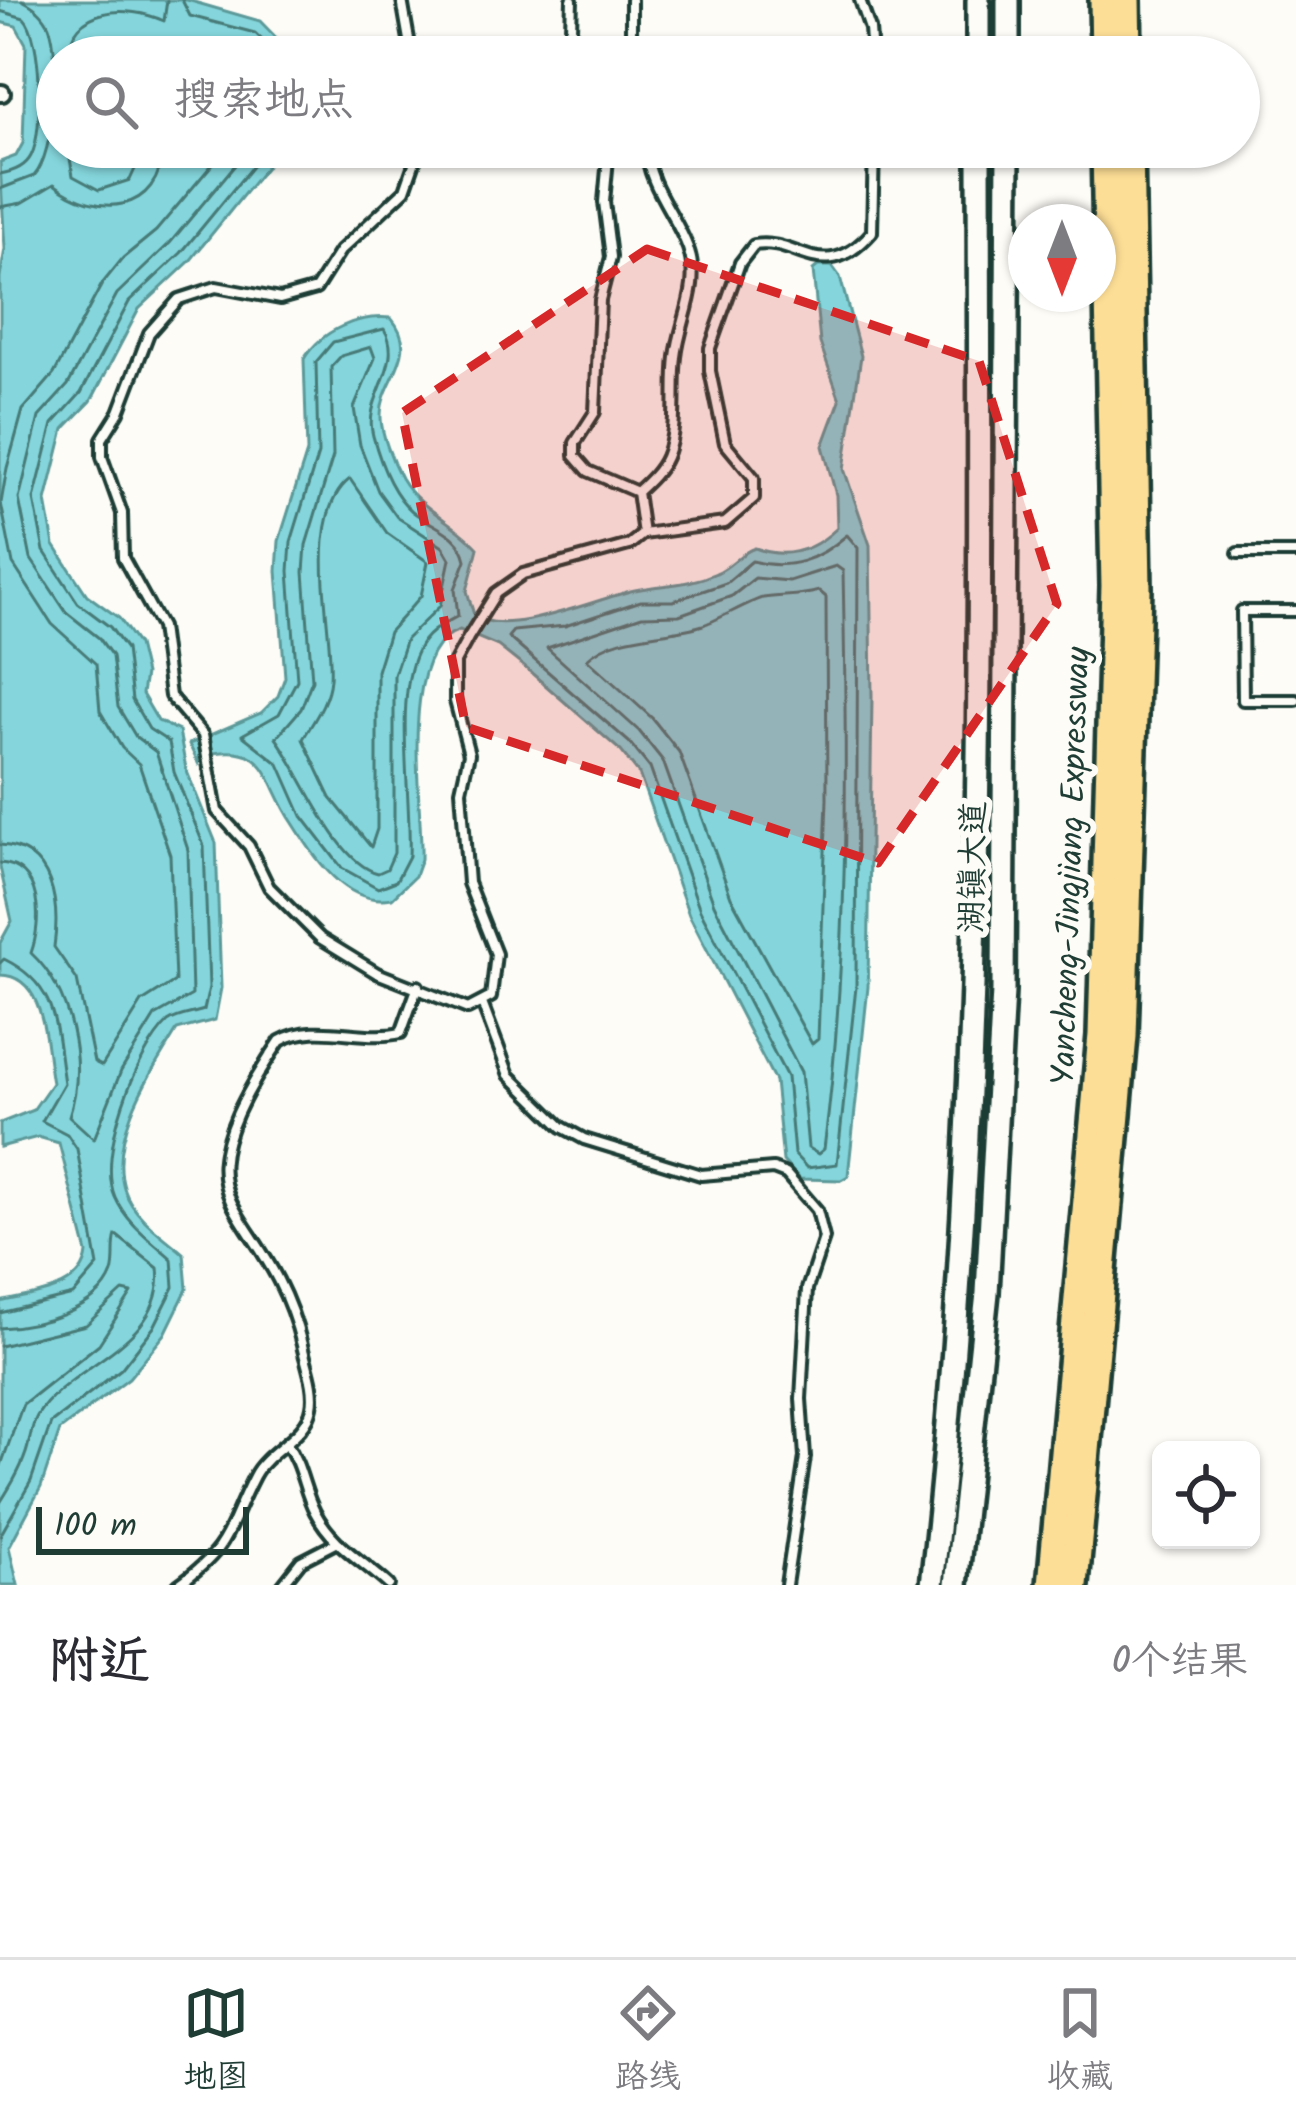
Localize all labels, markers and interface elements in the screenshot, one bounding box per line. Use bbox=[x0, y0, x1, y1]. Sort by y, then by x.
search box bbox=[36, 36, 1260, 168]
text: 搜索地点 bbox=[174, 66, 354, 138]
icon: search bbox=[78, 69, 144, 135]
north arrow bbox=[1008, 204, 1116, 312]
street label: Yancheng-Jingjiang Expressway bbox=[1038, 645, 1107, 1086]
street label: 湖镇大道 bbox=[947, 801, 1002, 934]
map controls bbox=[1152, 1441, 1260, 1549]
button: locate bbox=[1152, 1441, 1260, 1549]
scale bar bbox=[36, 1501, 249, 1554]
text: 100 m bbox=[54, 1501, 137, 1554]
text: 附近 bbox=[48, 1623, 150, 1704]
text: 0个结果 bbox=[1111, 1632, 1248, 1694]
tab: 地图 bbox=[183, 1980, 249, 2105]
tab: 路线 bbox=[615, 1980, 681, 2105]
tab: 收藏 bbox=[1047, 1980, 1113, 2105]

